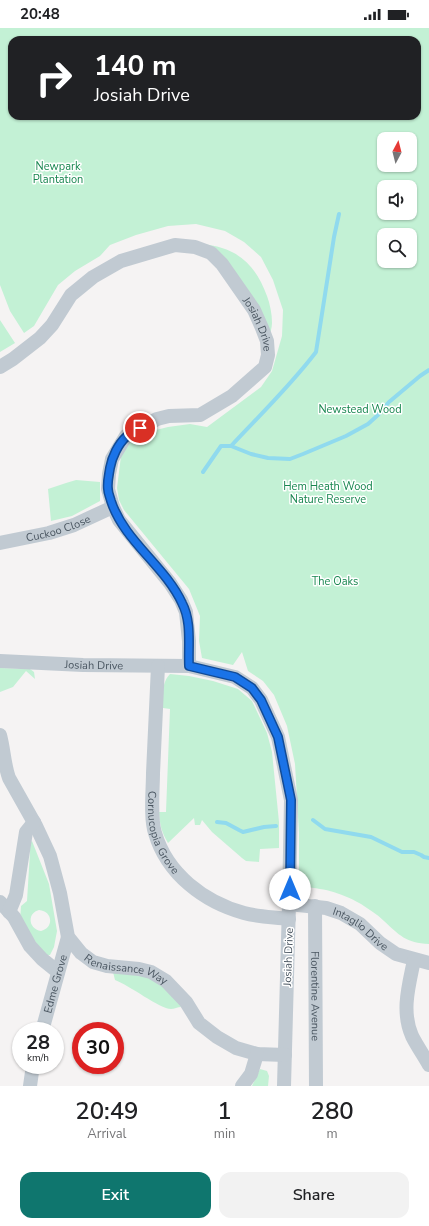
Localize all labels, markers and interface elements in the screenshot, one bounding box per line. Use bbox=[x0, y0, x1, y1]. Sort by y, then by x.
text: 20:48 bbox=[20, 4, 60, 24]
text: 140 m bbox=[94, 47, 177, 85]
icon: right bbox=[28, 52, 80, 104]
text: Josiah Drive bbox=[94, 83, 190, 107]
north arrow bbox=[377, 132, 417, 172]
map controls bbox=[377, 132, 417, 268]
park label: Newpark Plantation bbox=[33, 159, 83, 187]
button: sound bbox=[377, 180, 417, 220]
button: search bbox=[377, 228, 417, 268]
street label: Josiah Drive bbox=[238, 293, 275, 352]
park label: Newstead Wood bbox=[318, 402, 402, 417]
pin bbox=[123, 411, 157, 445]
icon: arrive bbox=[129, 417, 151, 439]
park label: Hem Heath Wood Nature Reserve bbox=[283, 479, 373, 507]
street label: Cuckoo Close bbox=[25, 511, 93, 546]
park label: The Oaks bbox=[312, 574, 358, 589]
street label: Josiah Drive bbox=[63, 657, 123, 673]
street label: Cornucopia Grove bbox=[144, 791, 182, 878]
position arrow bbox=[269, 868, 311, 910]
street label: Intaglio Drive bbox=[331, 904, 391, 954]
street label: Josiah Drive bbox=[280, 927, 297, 988]
street label: Renaissance Way bbox=[81, 951, 171, 989]
street label: Florentine Avenue bbox=[307, 951, 323, 1041]
street label: Edme Grove bbox=[40, 953, 71, 1015]
speed limit sign: 30 bbox=[72, 1022, 124, 1074]
text: 28 bbox=[26, 1029, 50, 1056]
text: km/h bbox=[27, 1051, 49, 1065]
text: 20:49 bbox=[75, 1095, 139, 1127]
text: 1 bbox=[217, 1095, 232, 1127]
text: 280 bbox=[311, 1095, 354, 1127]
text: Arrival bbox=[87, 1125, 126, 1143]
text: min bbox=[214, 1125, 235, 1143]
text: m bbox=[327, 1125, 338, 1143]
button: Exit bbox=[20, 1172, 211, 1218]
button: Share bbox=[219, 1172, 409, 1218]

